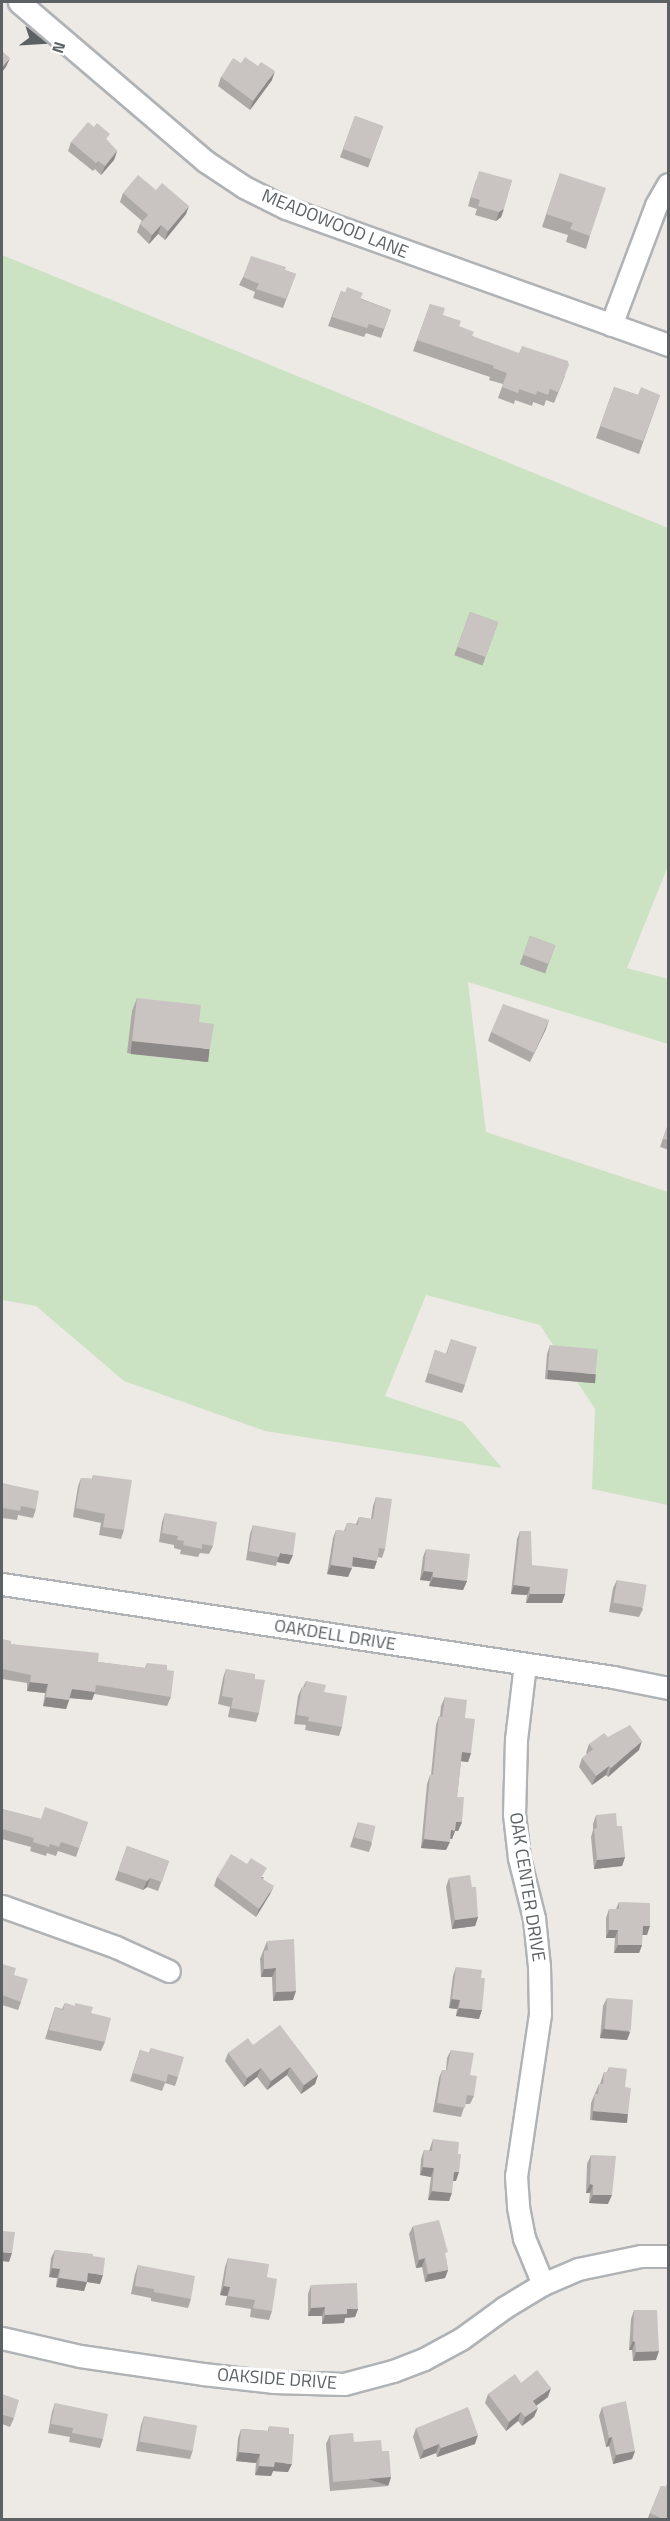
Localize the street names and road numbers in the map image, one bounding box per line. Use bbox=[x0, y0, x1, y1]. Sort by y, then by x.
street label: MEADOWOOD LANE bbox=[259, 185, 411, 263]
street label: OAKDELL DRIVE bbox=[273, 1615, 397, 1655]
street label: OAK CENTER DRIVE bbox=[505, 1811, 549, 1963]
street label: OAKSIDE DRIVE bbox=[216, 2364, 338, 2394]

